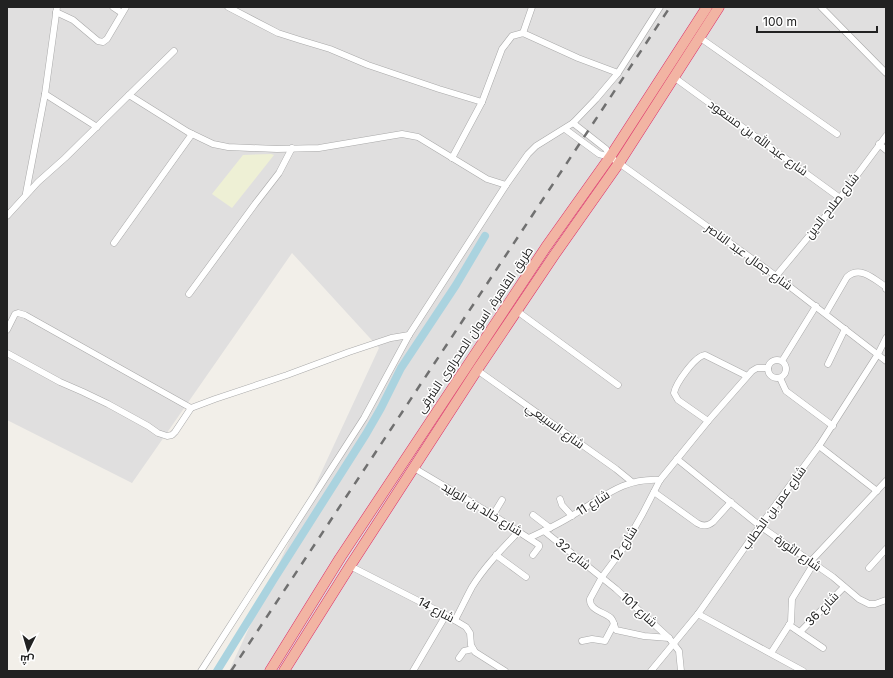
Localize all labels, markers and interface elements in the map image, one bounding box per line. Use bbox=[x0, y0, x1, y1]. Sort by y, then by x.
scale bar bbox=[757, 8, 877, 34]
text: 100 m bbox=[763, 14, 797, 29]
street label: شارع عبد الله بن مسعود bbox=[705, 96, 811, 180]
street label: شارع صلاح الدين bbox=[801, 170, 863, 242]
street label: شارع جمال عبد الناصر bbox=[702, 220, 796, 294]
street label: طريق القاهرة, اسوان الصحراوى الشرقى bbox=[413, 244, 536, 416]
street label: شارع السبيعي bbox=[521, 399, 588, 454]
street label: شارع عمر بن الخطاب bbox=[738, 463, 810, 553]
street label: شارع خالد بن الوليد bbox=[439, 479, 525, 539]
street label: شارع 11 bbox=[573, 487, 613, 519]
street label: شارع 12 bbox=[607, 523, 641, 565]
street label: شارع الثورة bbox=[771, 531, 825, 575]
street label: شارع 32 bbox=[552, 535, 594, 573]
street label: شارع 36 bbox=[802, 588, 842, 629]
street label: شارع 101 bbox=[617, 589, 661, 631]
street label: شارع 14 bbox=[415, 594, 457, 626]
north arrow bbox=[8, 630, 48, 670]
text: ش bbox=[19, 652, 35, 668]

